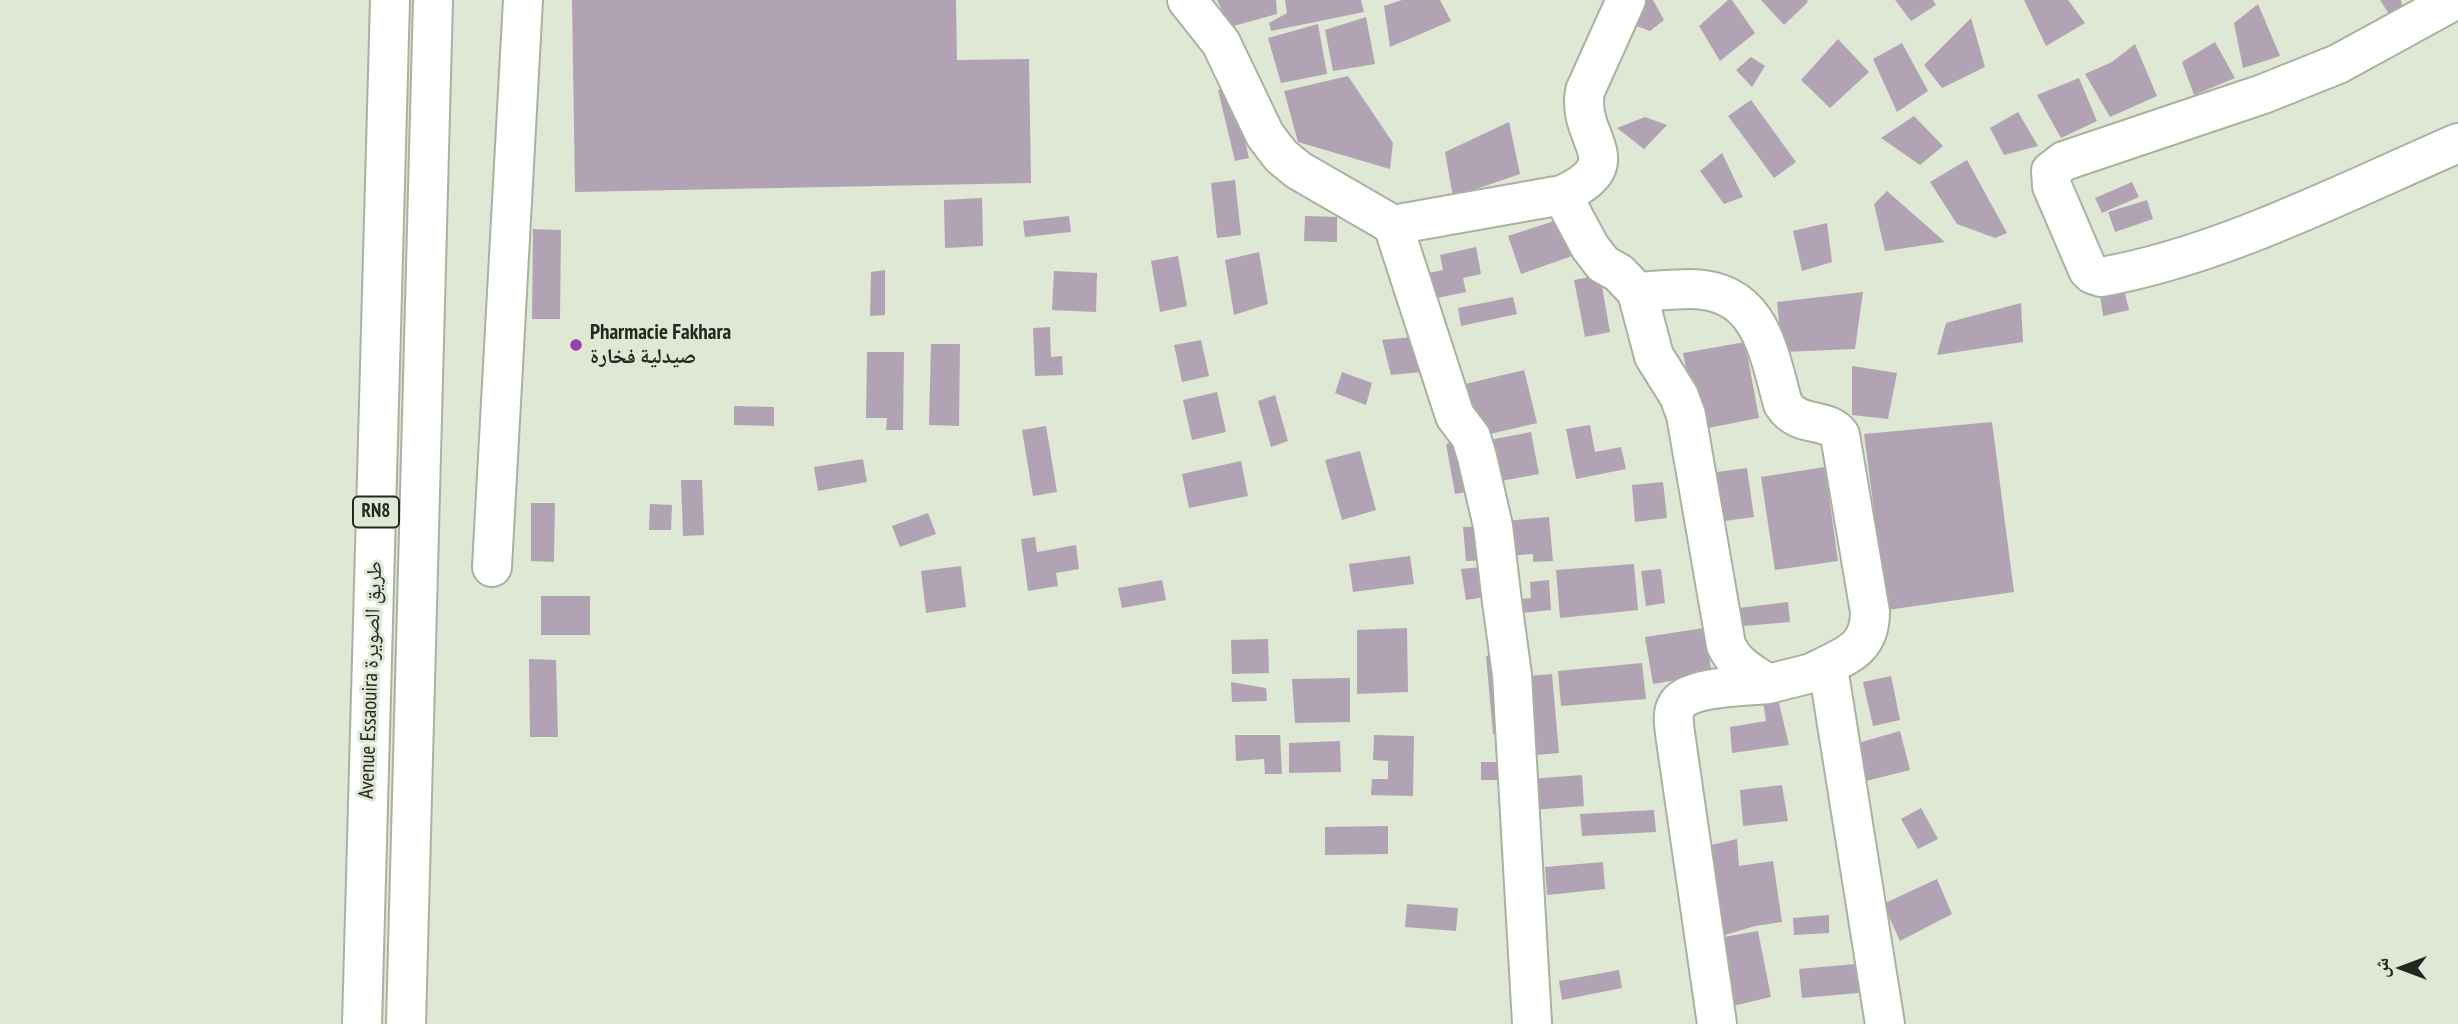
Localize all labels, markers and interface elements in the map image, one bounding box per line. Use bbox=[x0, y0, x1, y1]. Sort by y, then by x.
place label: Pharmacie Fakhara صيدلية فخارة bbox=[590, 320, 731, 370]
marker: Pharmacie Fakhara صيدلية فخارة bbox=[568, 337, 584, 353]
road number: RN8 bbox=[353, 496, 399, 527]
street label: Avenue Essaouira طريق الصويرة bbox=[354, 561, 388, 799]
north arrow bbox=[2367, 933, 2437, 1003]
text: ش bbox=[2369, 958, 2393, 978]

